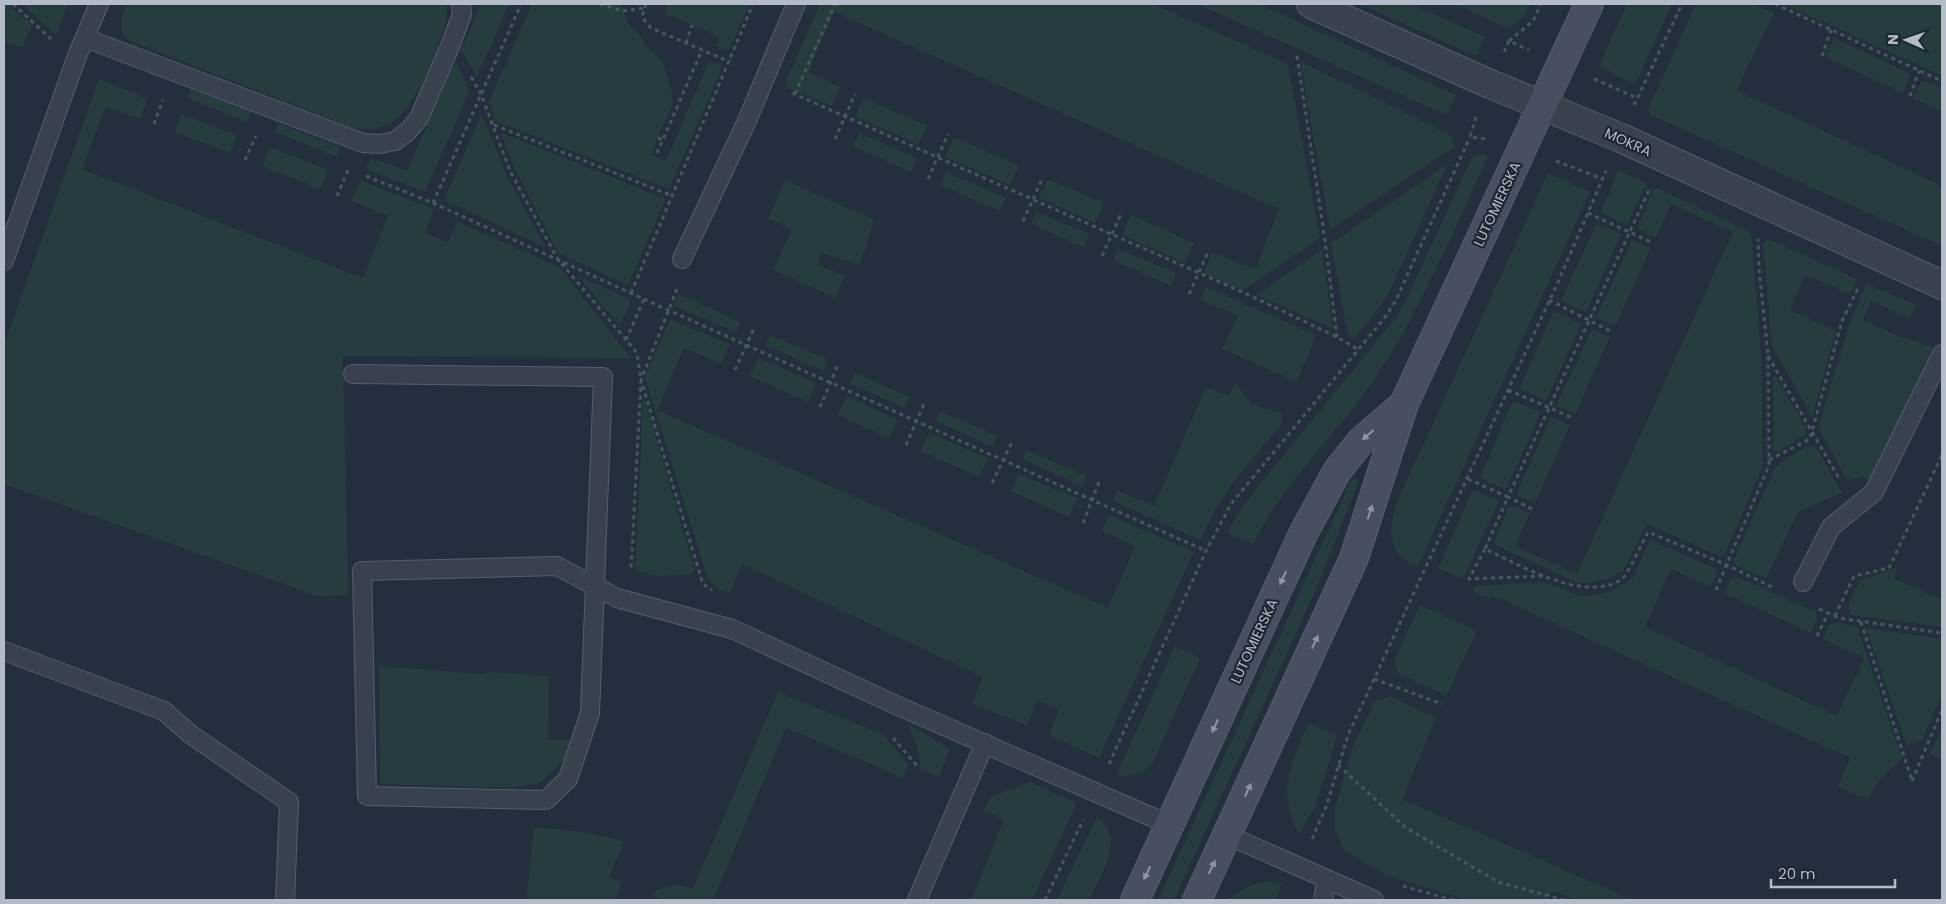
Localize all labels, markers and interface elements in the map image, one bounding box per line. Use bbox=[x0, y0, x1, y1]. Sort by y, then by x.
north arrow bbox=[1881, 15, 1931, 65]
text: N bbox=[1883, 34, 1903, 45]
street label: MOKRA bbox=[1601, 123, 1655, 161]
street label: LUTOMIERSKA bbox=[1469, 158, 1525, 250]
one-way arrow bbox=[1362, 430, 1375, 441]
one-way arrow bbox=[1366, 504, 1374, 519]
one-way arrow bbox=[1279, 571, 1287, 585]
street label: LUTOMIERSKA bbox=[1226, 595, 1282, 687]
one-way arrow bbox=[1312, 635, 1320, 649]
one-way arrow bbox=[1211, 719, 1219, 733]
one-way arrow bbox=[1244, 783, 1252, 797]
scale bar bbox=[1771, 856, 1895, 888]
one-way arrow bbox=[1209, 860, 1217, 874]
text: 20 m bbox=[1778, 863, 1816, 884]
one-way arrow bbox=[1143, 866, 1151, 880]

